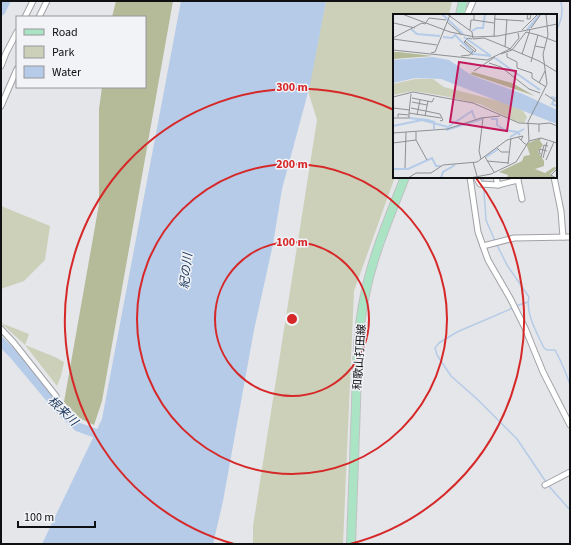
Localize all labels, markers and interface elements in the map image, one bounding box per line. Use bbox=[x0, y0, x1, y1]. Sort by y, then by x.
inset map bbox=[393, 14, 557, 178]
legend bbox=[16, 16, 146, 88]
text: Road bbox=[52, 24, 78, 41]
text: Park bbox=[52, 44, 74, 61]
text: Water bbox=[52, 64, 82, 81]
text: 300 m bbox=[276, 79, 308, 96]
text: 200 m bbox=[276, 156, 308, 173]
text: 100 m bbox=[276, 234, 308, 251]
water label: 紀の川 bbox=[176, 250, 197, 290]
centre of rings bbox=[285, 312, 299, 326]
street label: 和歌山打田線 bbox=[350, 324, 369, 390]
water label: 根来川 bbox=[44, 393, 83, 431]
scale bar bbox=[18, 503, 95, 529]
text: 100 m bbox=[24, 509, 54, 526]

